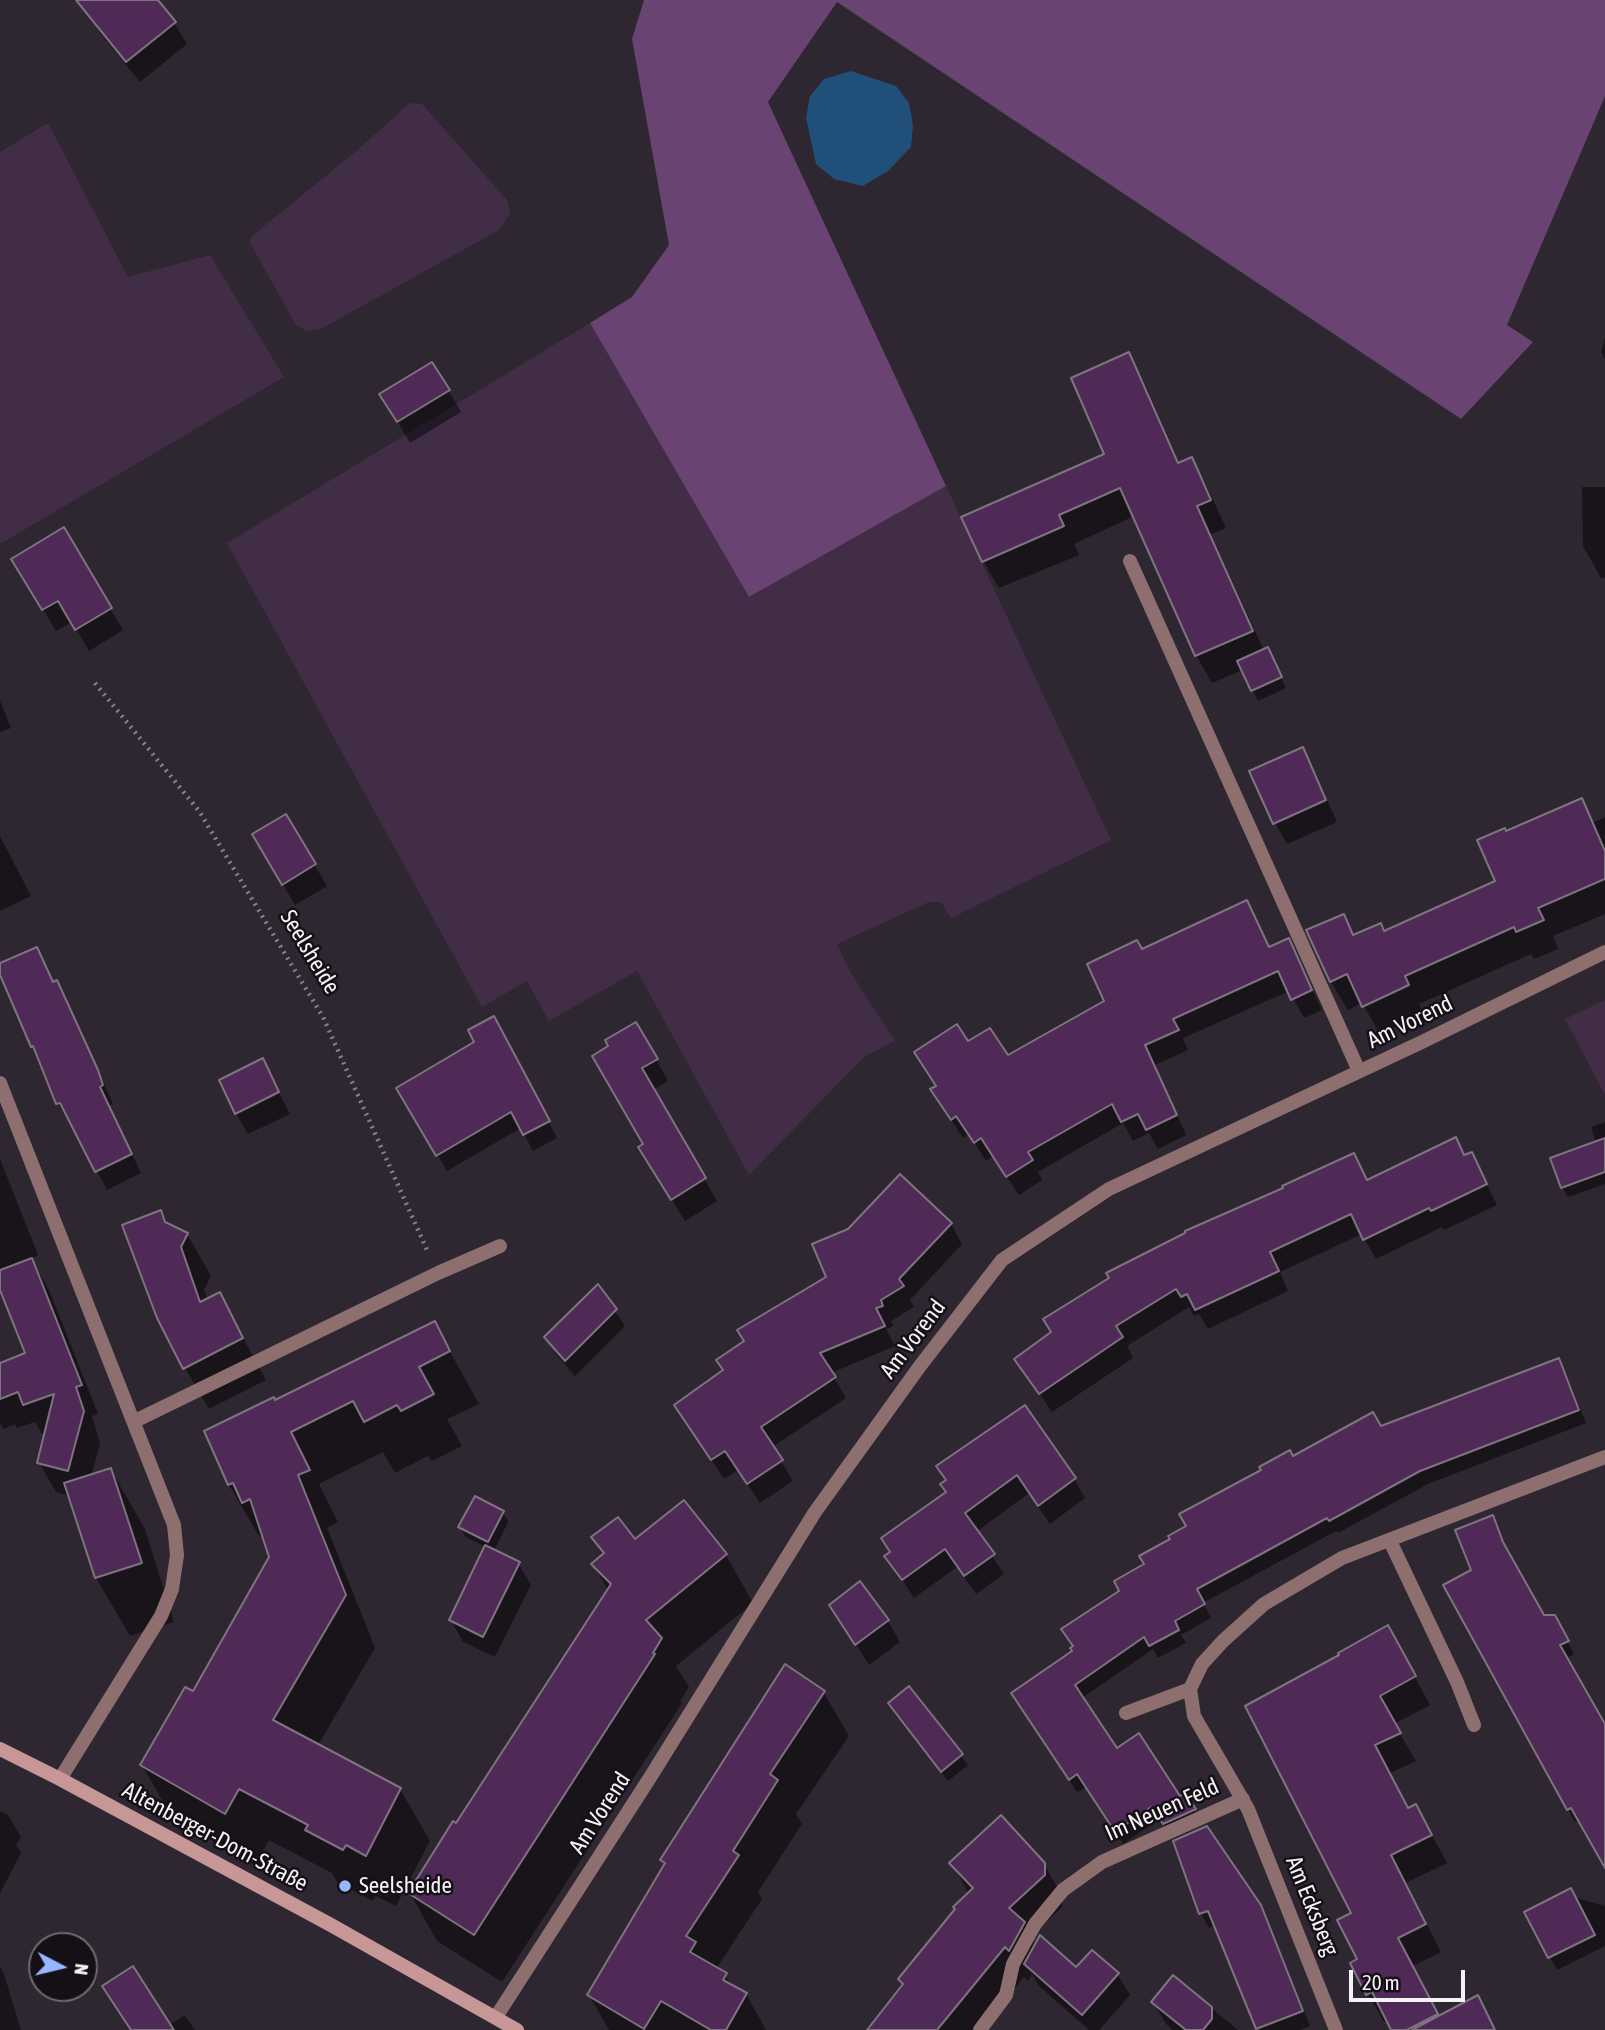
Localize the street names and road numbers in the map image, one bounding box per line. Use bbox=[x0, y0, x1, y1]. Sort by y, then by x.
street label: Seelsheide bbox=[274, 905, 346, 999]
street label: Am Vorend bbox=[1363, 990, 1457, 1054]
street label: Am Vorend bbox=[874, 1294, 952, 1384]
street label: Am Vorend bbox=[563, 1767, 637, 1859]
street label: Im Neuen Feld bbox=[1101, 1773, 1223, 1847]
street label: Altenberger-Dom-Straße bbox=[118, 1777, 312, 1897]
street label: Am Ecksberg bbox=[1280, 1852, 1344, 1960]

